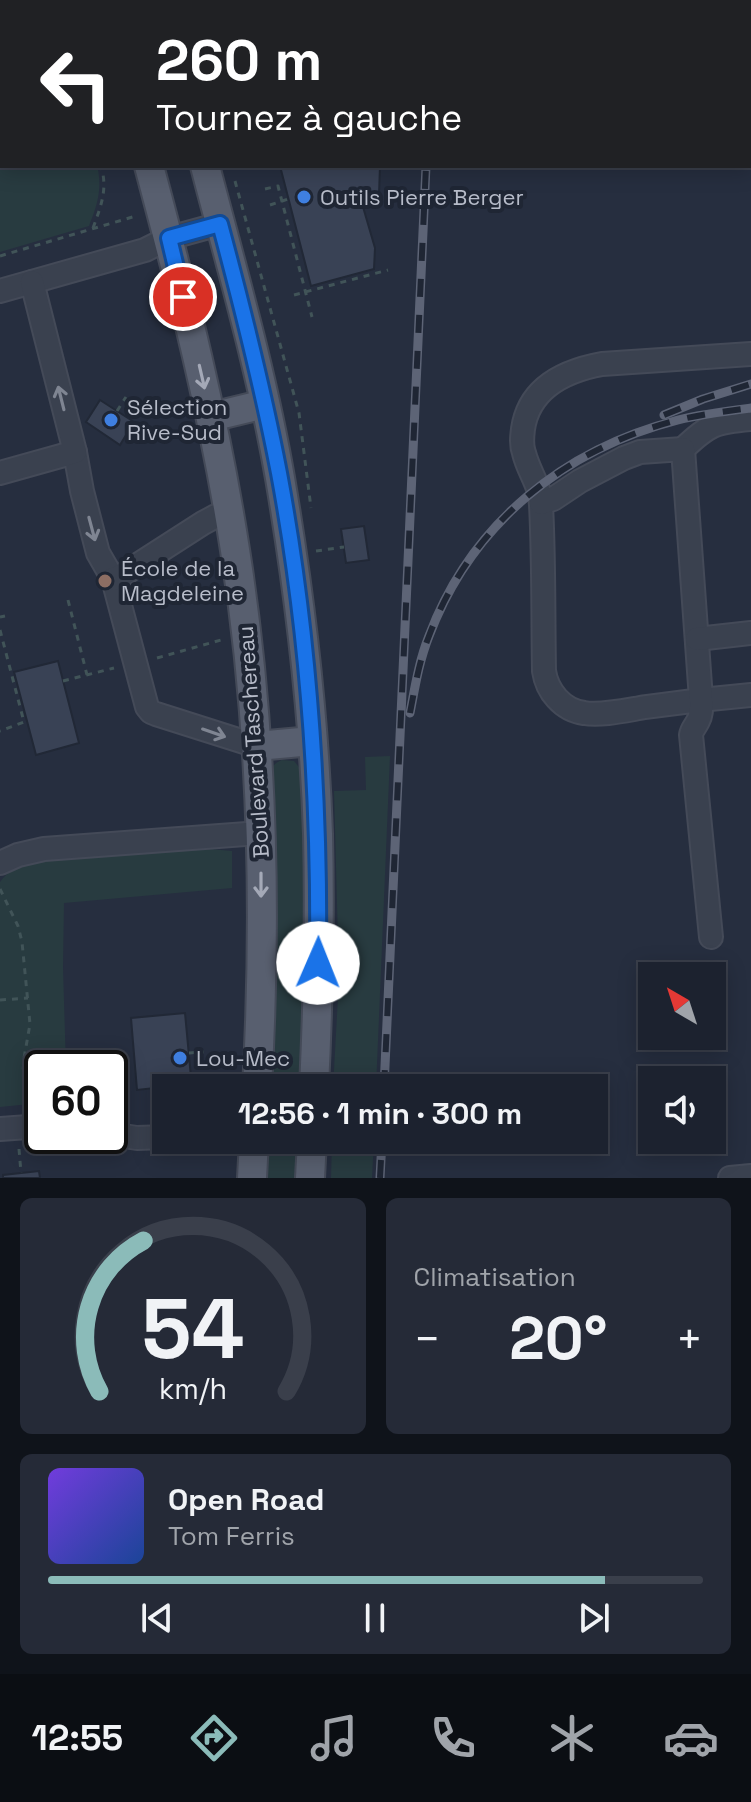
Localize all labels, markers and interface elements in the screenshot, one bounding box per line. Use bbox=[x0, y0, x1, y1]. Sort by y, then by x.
text: 260 m bbox=[156, 25, 322, 96]
icon: left bbox=[24, 32, 128, 136]
text: Tournez à gauche bbox=[156, 95, 462, 141]
place label: Outils Pierre Berger bbox=[320, 183, 524, 211]
marker: Outils Pierre Berger bbox=[295, 188, 313, 206]
pin bbox=[149, 263, 217, 331]
icon: arrive bbox=[161, 275, 205, 319]
one-way arrow bbox=[196, 364, 211, 390]
one-way arrow bbox=[53, 386, 68, 412]
place label: Sélection Rive-Sud bbox=[127, 393, 227, 446]
marker: Sélection Rive-Sud bbox=[102, 411, 120, 429]
one-way arrow bbox=[85, 515, 100, 541]
place label: École de la Magdeleine bbox=[121, 554, 244, 607]
marker: École de la Magdeleine bbox=[96, 572, 114, 590]
street label: Boulevard Taschereau bbox=[231, 625, 275, 859]
one-way arrow bbox=[201, 727, 226, 742]
one-way arrow bbox=[253, 871, 269, 898]
position arrow bbox=[276, 921, 360, 1005]
north arrow bbox=[638, 962, 726, 1050]
map controls bbox=[638, 962, 726, 1154]
place label: Lou-Mec bbox=[196, 1044, 290, 1072]
marker: Lou-Mec bbox=[171, 1049, 189, 1067]
speed limit sign: 60 bbox=[24, 1050, 128, 1154]
button: sound bbox=[638, 1066, 726, 1154]
text: 12:56 · 1 min · 300 m bbox=[238, 1094, 522, 1133]
text: Climatisation bbox=[414, 1260, 576, 1294]
text: 54 bbox=[141, 1276, 244, 1382]
text: 20° bbox=[509, 1300, 607, 1377]
text: − bbox=[414, 1311, 441, 1367]
text: + bbox=[676, 1311, 703, 1367]
text: km/h bbox=[159, 1371, 227, 1407]
text: Open Road bbox=[168, 1480, 324, 1519]
text: Tom Ferris bbox=[168, 1519, 295, 1553]
icon: previous bbox=[135, 1596, 179, 1640]
icon: pause bbox=[353, 1596, 397, 1640]
icon: next bbox=[572, 1596, 616, 1640]
icon: directions bbox=[186, 1710, 242, 1766]
icon: music bbox=[306, 1710, 362, 1766]
icon: phone bbox=[425, 1710, 481, 1766]
icon: climate bbox=[544, 1710, 600, 1766]
icon: car bbox=[663, 1710, 719, 1766]
text: 12:55 bbox=[32, 1715, 123, 1761]

